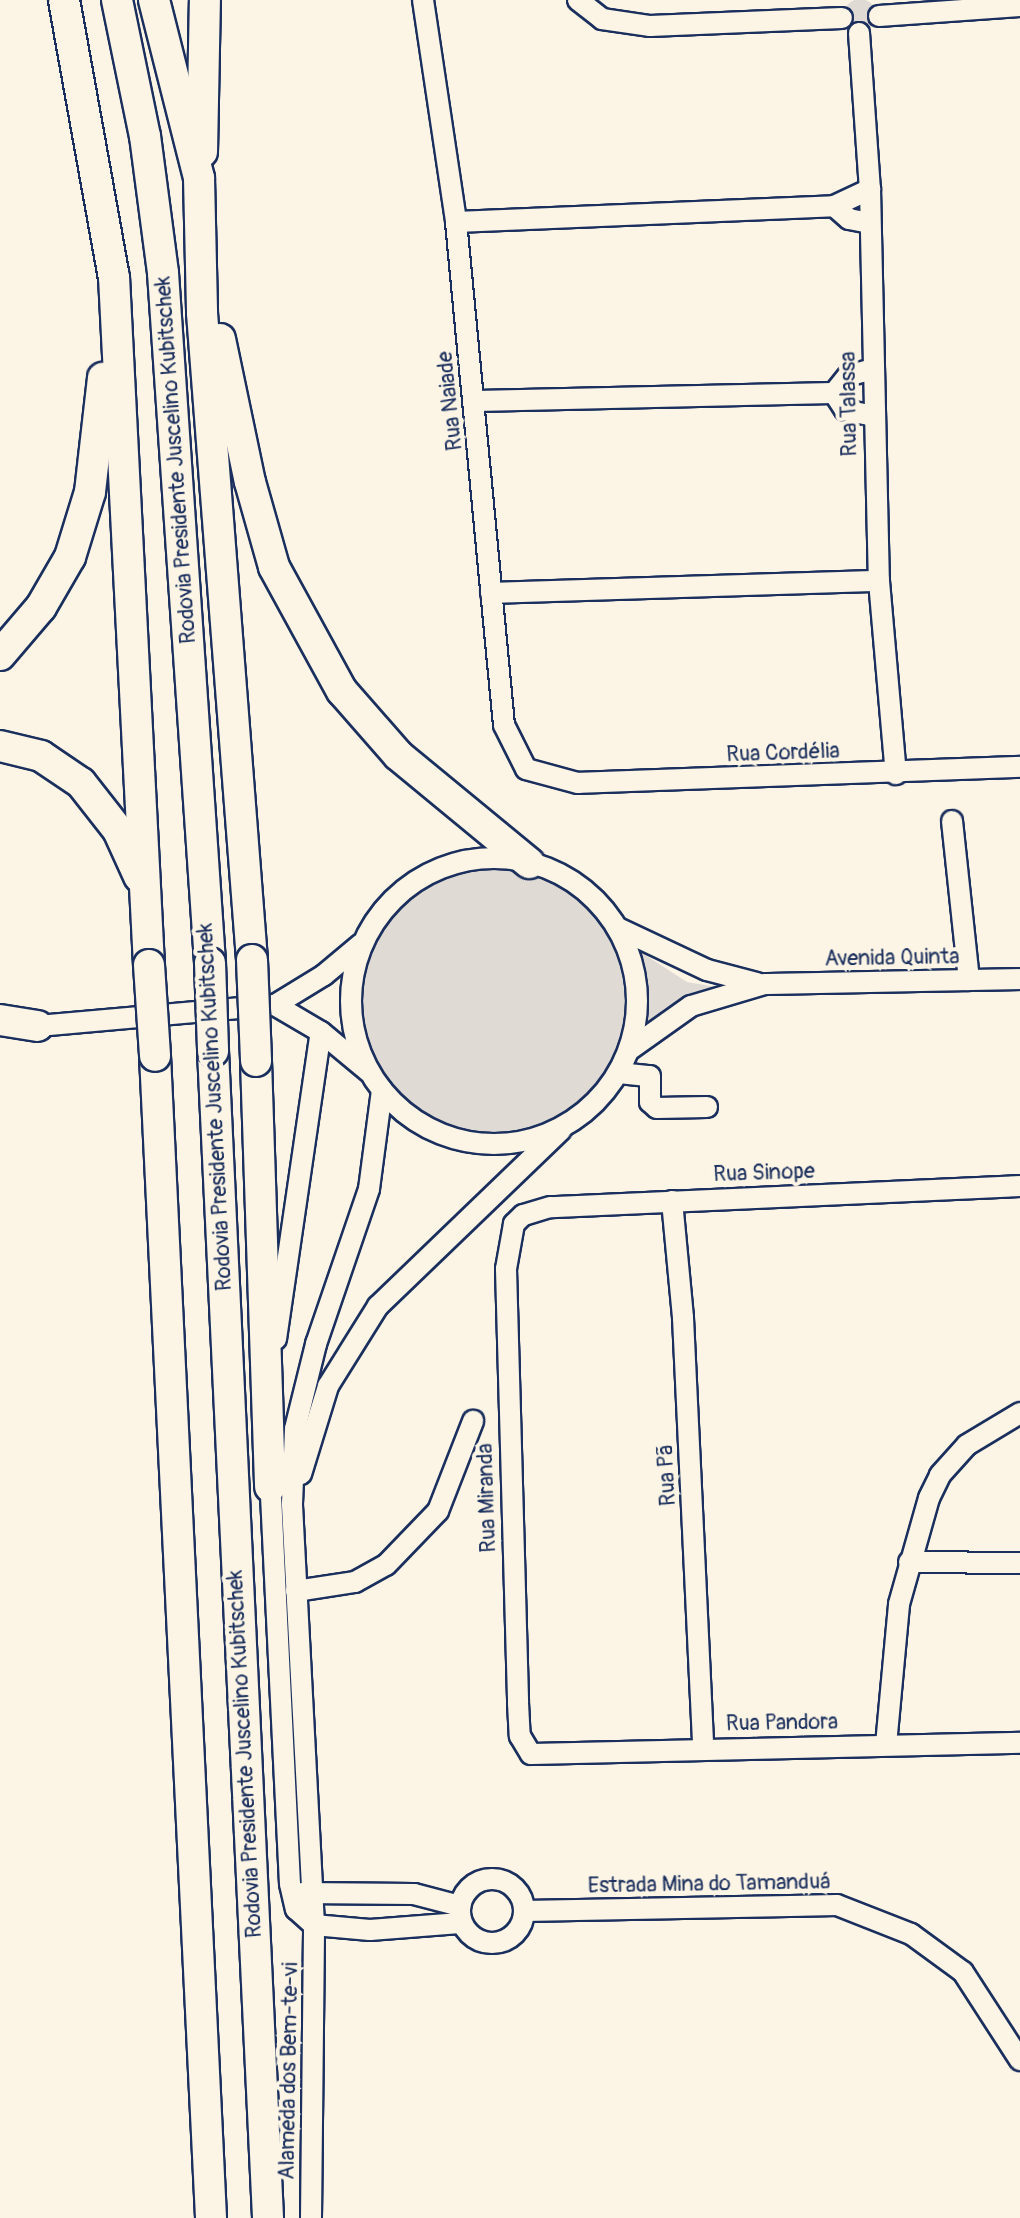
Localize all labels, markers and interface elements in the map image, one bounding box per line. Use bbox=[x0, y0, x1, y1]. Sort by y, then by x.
street label: Rodovia Presidente Juscelino Kubitschek bbox=[150, 275, 202, 645]
street label: Rua Naiade bbox=[432, 350, 468, 452]
street label: Rua Talassa bbox=[835, 351, 863, 457]
street label: Rua Cordélia bbox=[726, 738, 840, 768]
street label: Rodovia Presidente Juscelino Kubitschek bbox=[192, 922, 238, 1292]
street label: Avenida Quinta bbox=[824, 944, 960, 972]
street label: Rua Sinope bbox=[713, 1158, 815, 1188]
street label: Rua Miranda bbox=[472, 1443, 502, 1553]
street label: Rua Pã bbox=[652, 1443, 682, 1507]
street label: Rodovia Presidente Juscelino Kubitschek bbox=[222, 1569, 268, 1939]
street label: Rua Pandora bbox=[726, 1709, 838, 1737]
street label: Estrada Mina do Tamanduá bbox=[587, 1869, 831, 1899]
street label: Alameda dos Bem-te-vi bbox=[274, 1962, 304, 2180]

